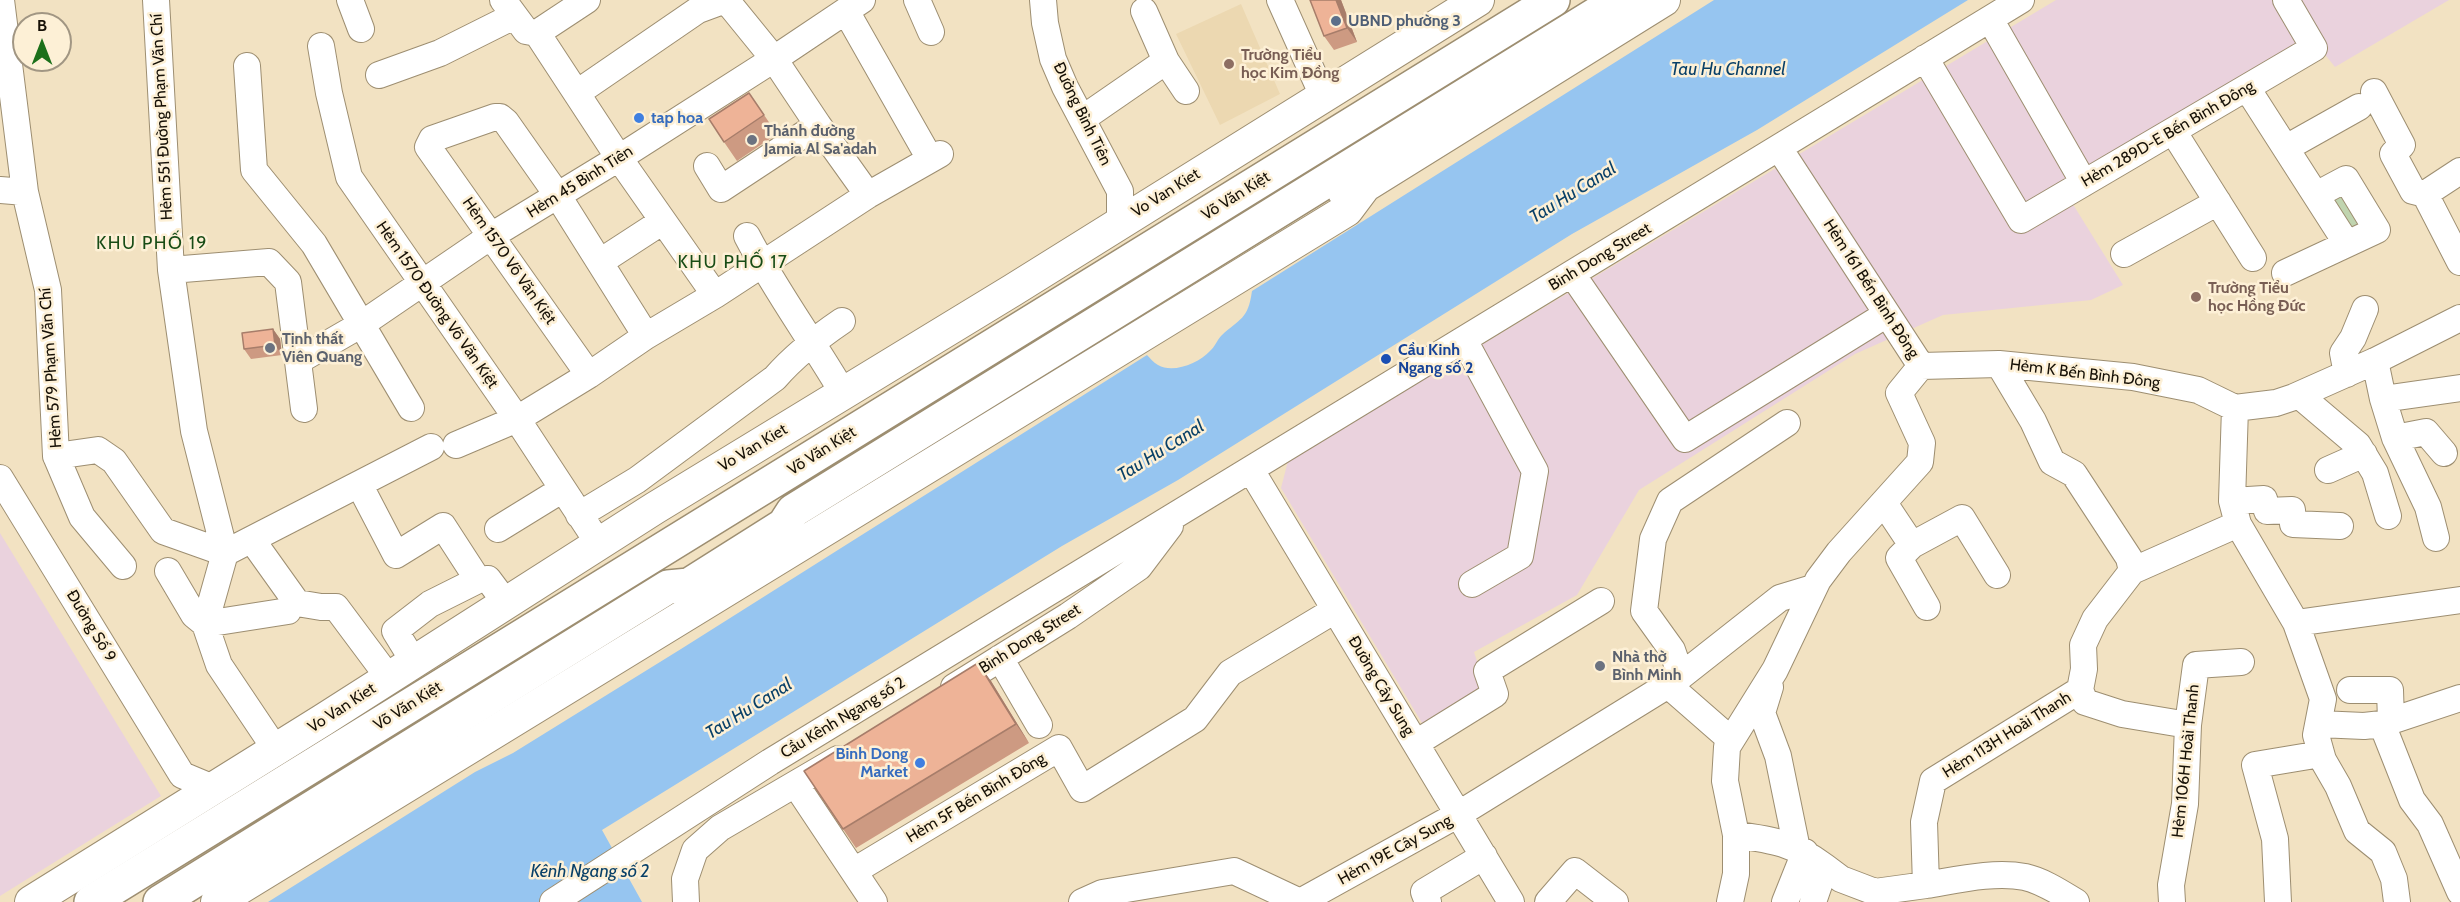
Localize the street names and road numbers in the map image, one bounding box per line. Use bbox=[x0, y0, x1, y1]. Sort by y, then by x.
street label: Hẻm 551 Đường Phạm Văn Chí bbox=[147, 13, 177, 221]
street label: Đường Bình Tiên bbox=[1049, 59, 1115, 169]
street label: Hẻm 289D-E Bến Bình Đông bbox=[2078, 77, 2258, 191]
street label: Hẻm 45 Bình Tiên bbox=[523, 142, 637, 222]
street label: Vo Van Kiet bbox=[1128, 164, 1204, 222]
street label: Võ Văn Kiệt bbox=[1198, 167, 1274, 225]
street label: Hẻm 1570 Võ Văn Kiệt bbox=[458, 194, 560, 328]
street label: Hẻm 161 Bến Bình Đông bbox=[1819, 216, 1923, 362]
street label: Hẻm 1570 Đường Võ Văn Kiệt bbox=[372, 218, 502, 392]
street label: Binh Dong Street bbox=[1545, 219, 1655, 295]
street label: Hẻm 579 Phạm Văn Chí bbox=[36, 287, 66, 449]
street label: Hẻm K Bến Bình Đông bbox=[2009, 355, 2161, 393]
street label: Vo Van Kiet bbox=[715, 420, 791, 476]
street label: Võ Văn Kiệt bbox=[784, 422, 860, 480]
street label: Đường Số 9 bbox=[62, 587, 120, 665]
street label: Binh Dong Street bbox=[976, 600, 1084, 678]
street label: Đường Cây Sung bbox=[1344, 633, 1418, 739]
street label: Cầu Kênh Ngang số 2 bbox=[777, 673, 909, 763]
street label: Võ Văn Kiệt bbox=[370, 677, 446, 735]
street label: Vo Van Kiet bbox=[304, 679, 380, 737]
street label: Hẻm 106H Hoài Thanh bbox=[2168, 683, 2204, 839]
street label: Hẻm 113H Hoài Thanh bbox=[1939, 688, 2075, 782]
street label: Hẻm 5F Bến Bình Đông bbox=[903, 749, 1049, 847]
street label: Hẻm 19E Cây Sung bbox=[1335, 811, 1455, 889]

